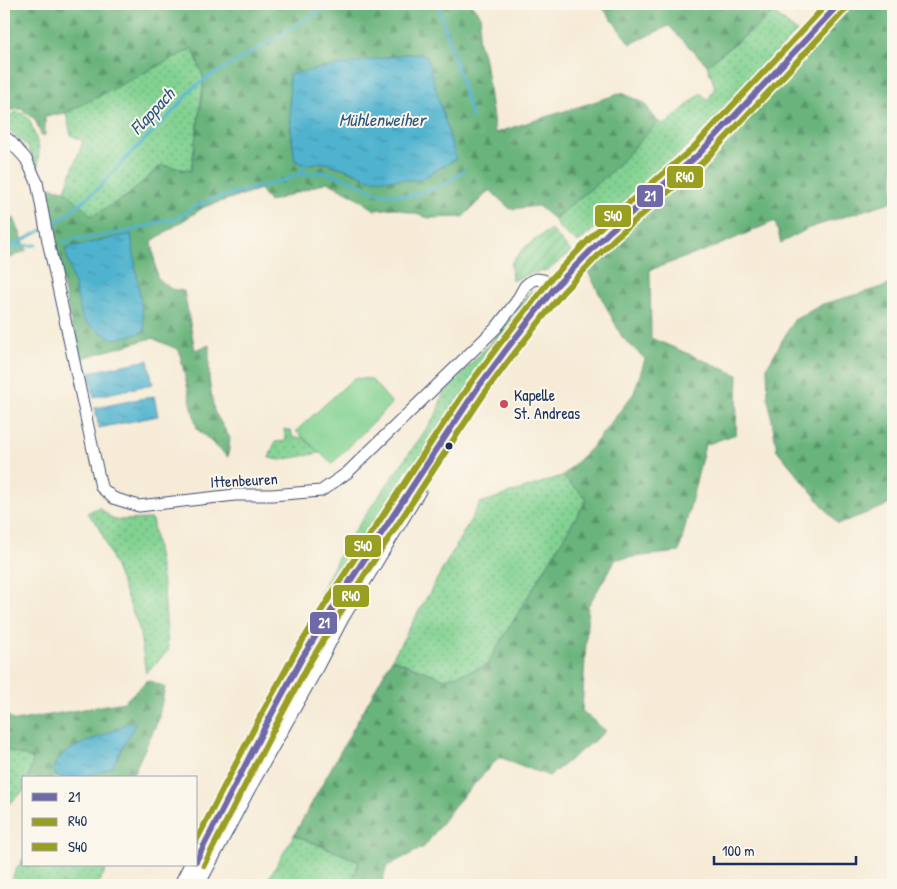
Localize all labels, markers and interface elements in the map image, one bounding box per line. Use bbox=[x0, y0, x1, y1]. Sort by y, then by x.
water label: Flappach bbox=[124, 81, 181, 140]
water label: Mühlenweiher bbox=[339, 107, 427, 132]
line badge: R40 bbox=[666, 165, 704, 189]
text: R40 bbox=[676, 167, 695, 186]
line badge: 21 bbox=[636, 184, 664, 208]
text: 21 bbox=[644, 186, 656, 205]
line badge: S40 bbox=[594, 204, 632, 228]
text: S40 bbox=[604, 206, 623, 225]
place label: Kapelle St. Andreas bbox=[514, 384, 580, 424]
marker: Kapelle St. Andreas bbox=[498, 398, 510, 410]
unlabelled marker bbox=[444, 441, 454, 451]
street label: Ittenbeuren bbox=[210, 467, 278, 493]
line badge: S40 bbox=[344, 534, 382, 558]
text: S40 bbox=[354, 536, 373, 555]
line badge: R40 bbox=[332, 584, 370, 608]
text: R40 bbox=[342, 586, 361, 605]
line badge: 21 bbox=[309, 611, 338, 635]
text: 21 bbox=[318, 613, 330, 632]
legend bbox=[22, 776, 198, 866]
text: 21 bbox=[68, 786, 80, 807]
text: R40 bbox=[68, 810, 87, 831]
scale bar bbox=[714, 834, 857, 866]
text: S40 bbox=[68, 836, 88, 857]
text: 100 m bbox=[722, 840, 755, 861]

